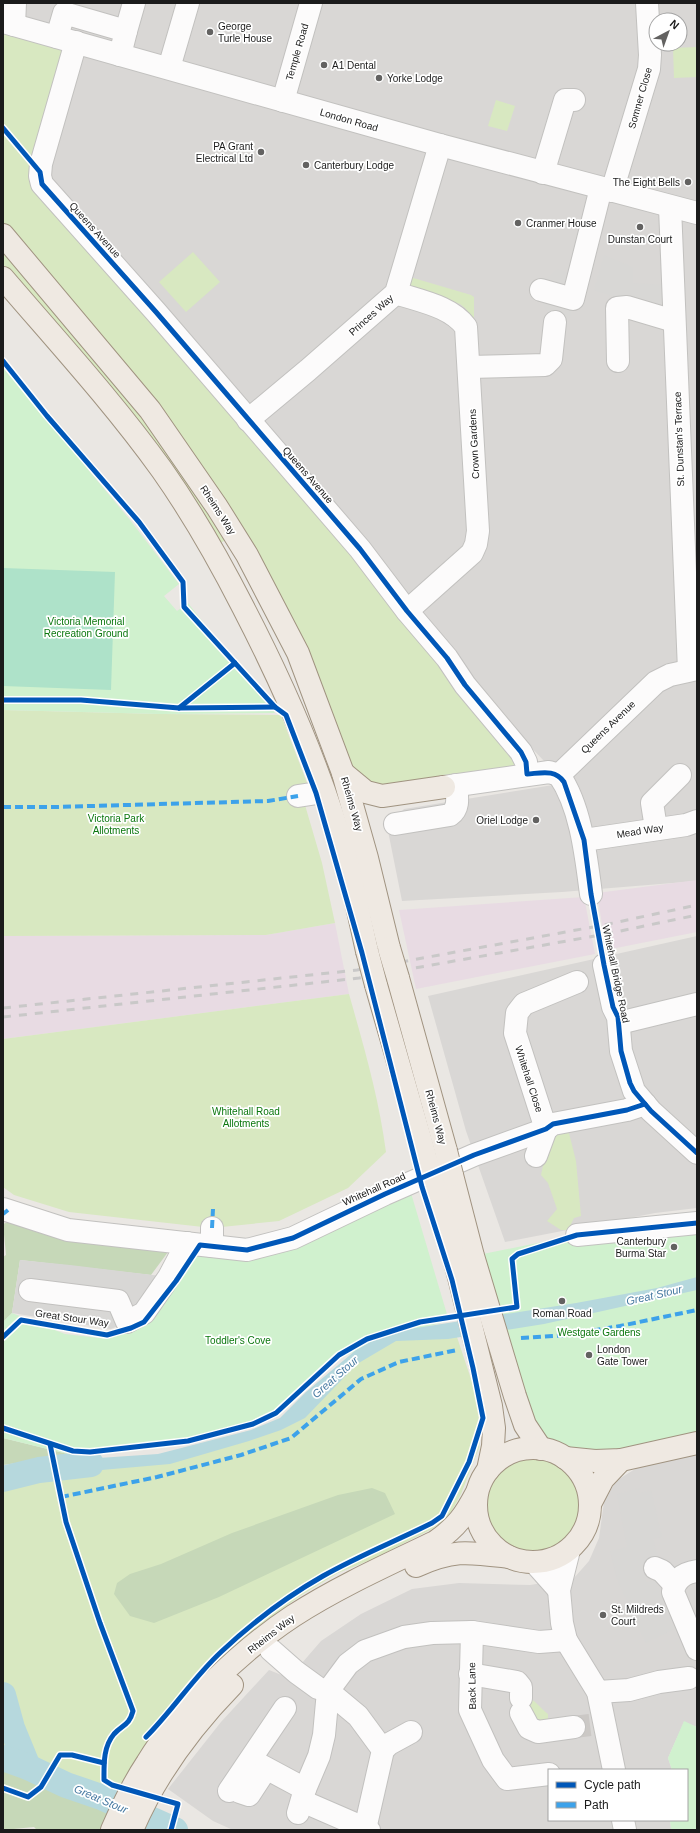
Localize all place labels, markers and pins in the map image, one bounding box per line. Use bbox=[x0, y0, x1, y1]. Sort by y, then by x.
place label: George Turle House bbox=[218, 21, 273, 44]
marker: George Turle House bbox=[205, 27, 215, 37]
marker: A1 Dental bbox=[319, 60, 329, 70]
place label: A1 Dental bbox=[332, 60, 376, 71]
marker: Yorke Lodge bbox=[374, 73, 384, 83]
place label: Yorke Lodge bbox=[387, 73, 443, 84]
place label: PA Grant Electrical Ltd bbox=[196, 141, 253, 164]
marker: PA Grant Electrical Ltd bbox=[256, 147, 266, 157]
marker: Canterbury Lodge bbox=[301, 160, 311, 170]
place label: Canterbury Lodge bbox=[314, 160, 394, 171]
place label: The Eight Bells bbox=[613, 177, 680, 188]
marker: The Eight Bells bbox=[683, 177, 693, 187]
marker: Cranmer House bbox=[513, 218, 523, 228]
place label: Cranmer House bbox=[526, 218, 597, 229]
marker: Dunstan Court bbox=[635, 222, 645, 232]
place label: Dunstan Court bbox=[608, 234, 672, 245]
place label: Oriel Lodge bbox=[476, 815, 528, 826]
marker: Oriel Lodge bbox=[531, 815, 541, 825]
place label: Canterbury Burma Star bbox=[615, 1236, 667, 1259]
marker: Canterbury Burma Star bbox=[669, 1242, 679, 1252]
marker: Roman Road bbox=[557, 1296, 567, 1306]
place label: Roman Road bbox=[533, 1308, 591, 1319]
place label: London Gate Tower bbox=[597, 1344, 649, 1367]
marker: London Gate Tower bbox=[584, 1350, 594, 1360]
place label: St. Mildreds Court bbox=[611, 1604, 664, 1627]
marker: St. Mildreds Court bbox=[598, 1610, 608, 1620]

